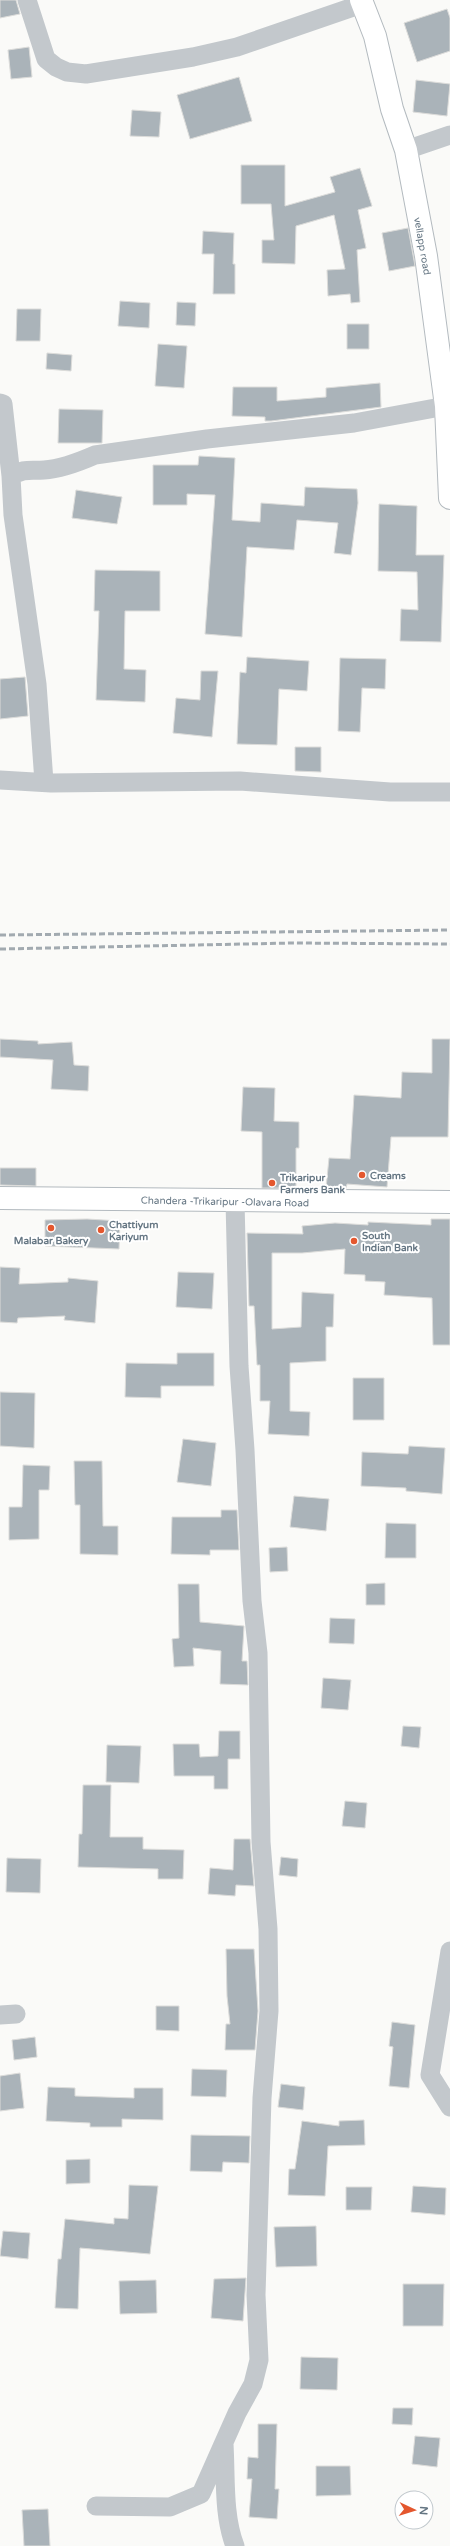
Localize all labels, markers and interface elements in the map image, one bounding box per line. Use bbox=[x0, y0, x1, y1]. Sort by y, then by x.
street label: vellapp road bbox=[411, 216, 433, 276]
marker: Creams bbox=[357, 1170, 367, 1180]
place label: Creams bbox=[370, 1170, 406, 1182]
place label: Trikaripur Farmers Bank bbox=[279, 1172, 345, 1196]
marker: Trikaripur Farmers Bank bbox=[267, 1178, 277, 1188]
street label: Chandera -Trikaripur -Olavara Road bbox=[141, 1195, 309, 1209]
place label: Chattiyum Kariyum bbox=[109, 1219, 158, 1243]
marker: Malabar Bakery bbox=[46, 1223, 56, 1233]
marker: Chattiyum Kariyum bbox=[96, 1225, 106, 1235]
place label: South Indian Bank bbox=[362, 1230, 419, 1254]
place label: Malabar Bakery bbox=[14, 1235, 89, 1247]
marker: South Indian Bank bbox=[349, 1236, 359, 1246]
north arrow bbox=[394, 2490, 434, 2530]
text: N bbox=[417, 2506, 430, 2516]

